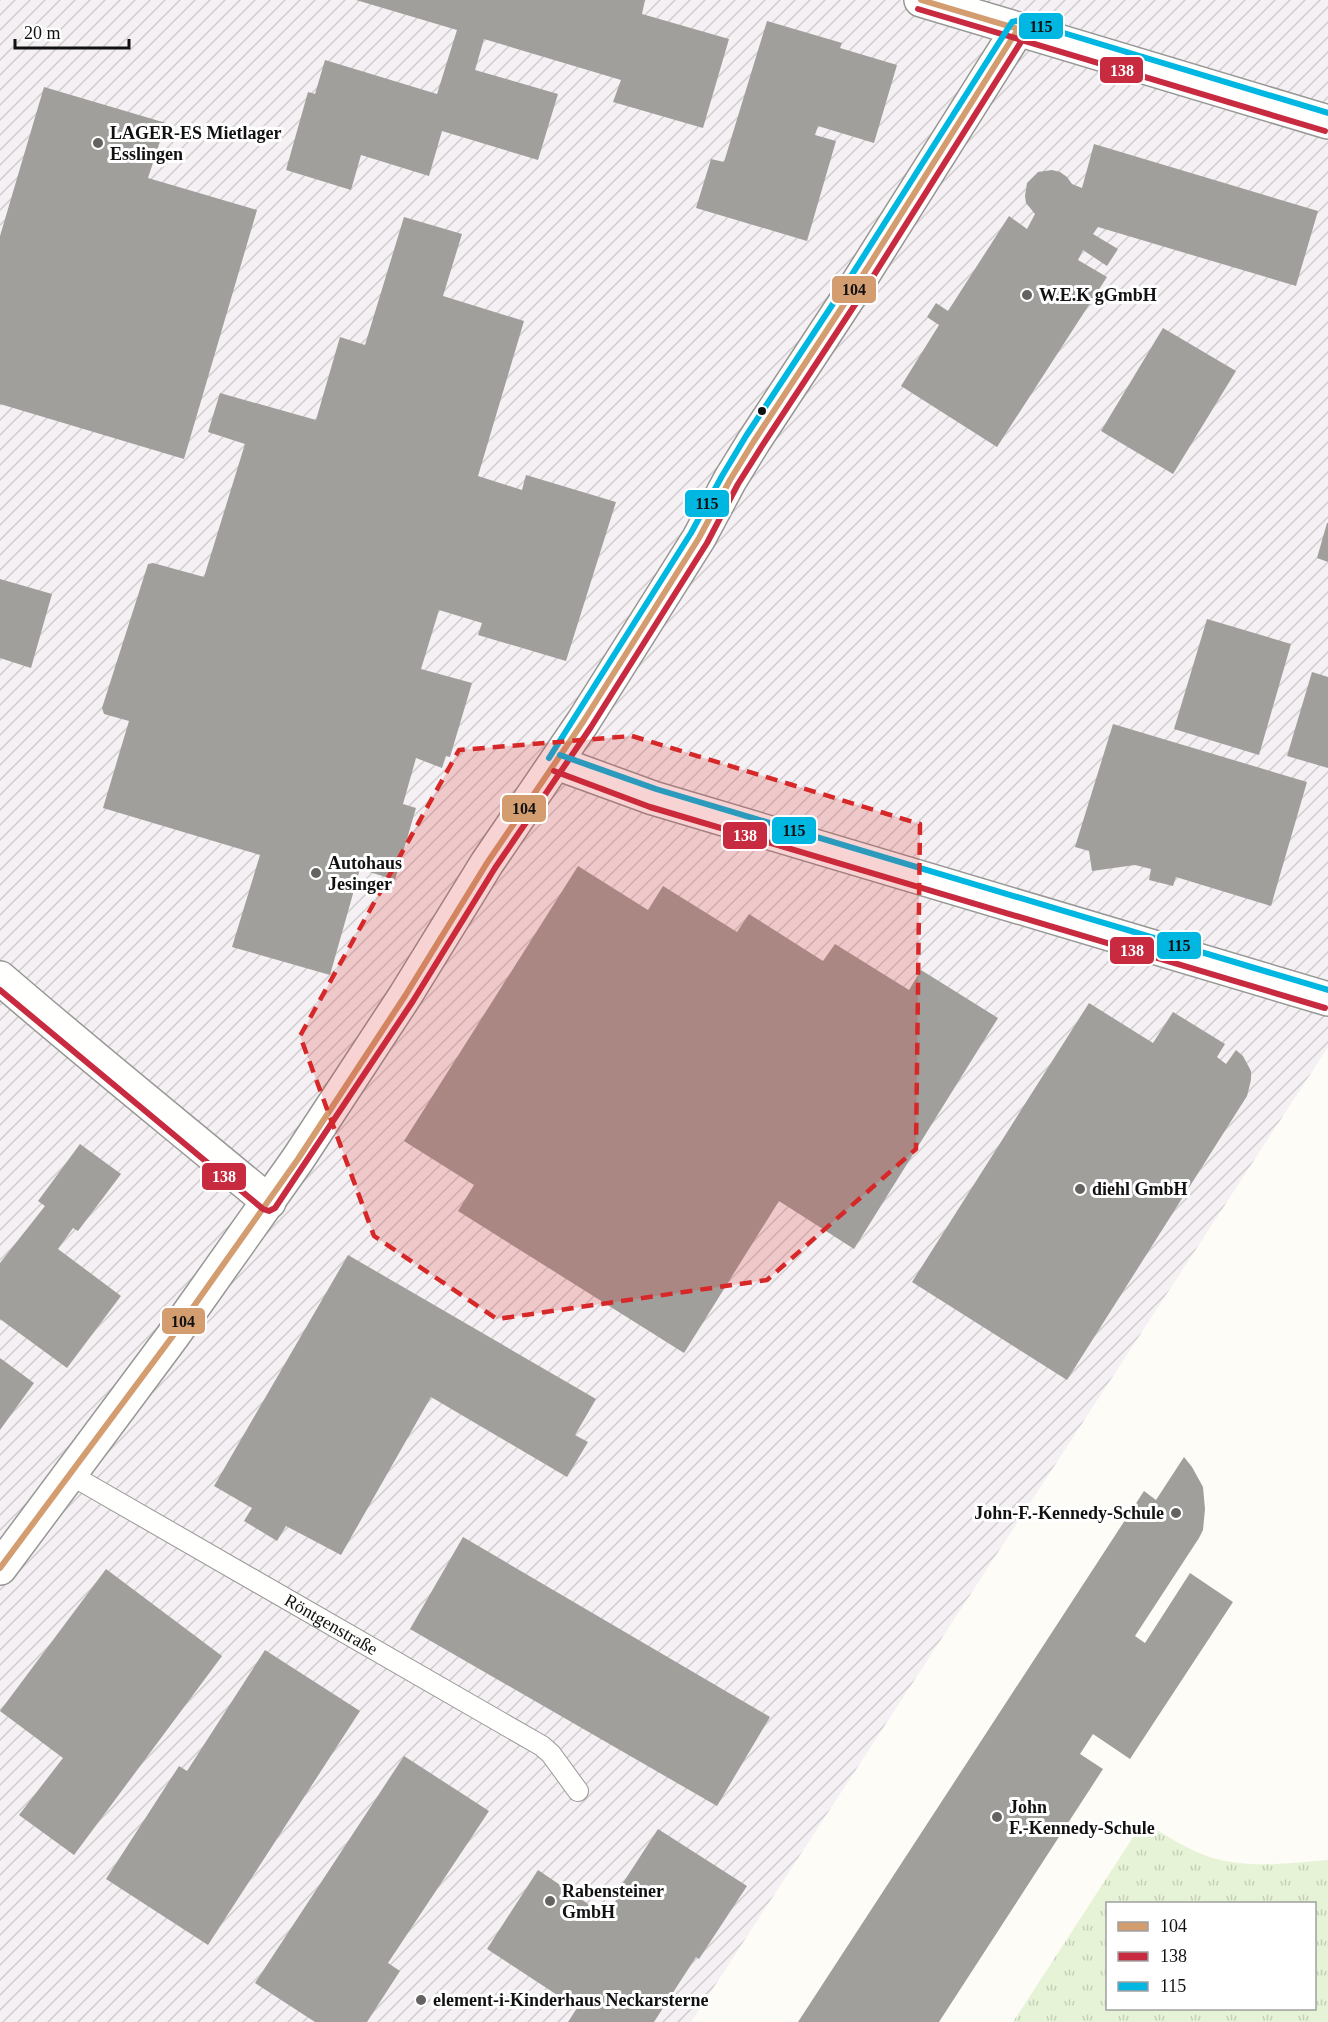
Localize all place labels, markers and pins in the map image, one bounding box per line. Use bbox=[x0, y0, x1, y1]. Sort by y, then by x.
place label: LAGER-ES Mietlager Esslingen bbox=[110, 123, 281, 164]
marker: LAGER-ES Mietlager Esslingen bbox=[91, 136, 105, 150]
place label: W.E.K gGmbH bbox=[1039, 285, 1157, 305]
marker: W.E.K gGmbH bbox=[1020, 288, 1034, 302]
unlabelled marker bbox=[756, 405, 768, 417]
place label: Autohaus Jesinger bbox=[328, 853, 402, 894]
marker: Autohaus Jesinger bbox=[309, 866, 323, 880]
place label: diehl GmbH bbox=[1092, 1179, 1188, 1199]
marker: diehl GmbH bbox=[1073, 1182, 1087, 1196]
place label: John-F.-Kennedy-Schule bbox=[974, 1503, 1164, 1523]
marker: John-F.-Kennedy-Schule bbox=[1169, 1506, 1183, 1520]
place label: John F.-Kennedy-Schule bbox=[1009, 1797, 1155, 1838]
marker: John F.-Kennedy-Schule bbox=[990, 1810, 1004, 1824]
place label: Rabensteiner GmbH bbox=[562, 1881, 664, 1922]
marker: Rabensteiner GmbH bbox=[543, 1894, 557, 1908]
place label: element-i-Kinderhaus Neckarsterne bbox=[433, 1990, 708, 2010]
marker: element-i-Kinderhaus Neckarsterne bbox=[414, 1993, 428, 2007]

